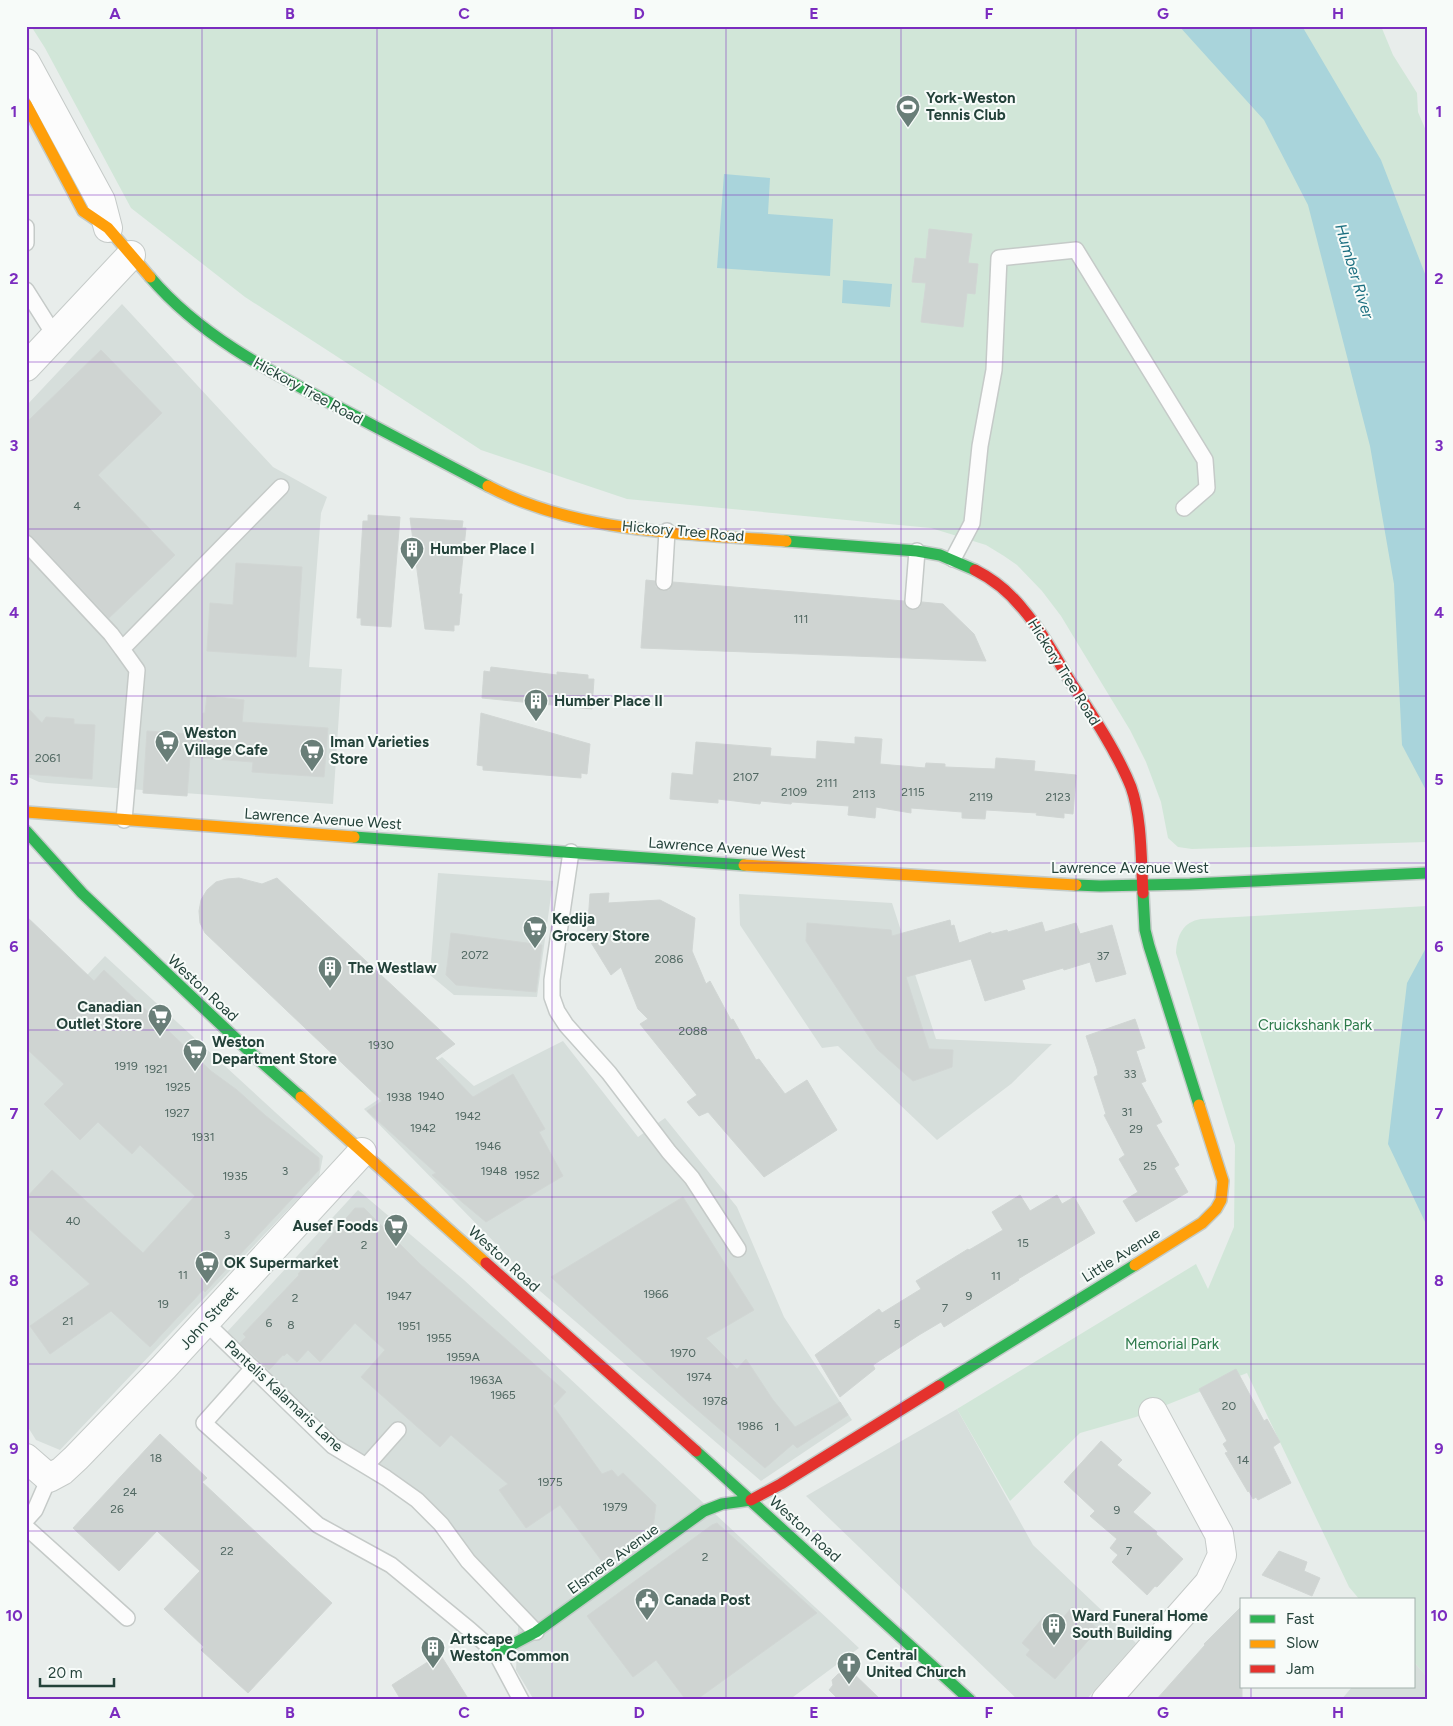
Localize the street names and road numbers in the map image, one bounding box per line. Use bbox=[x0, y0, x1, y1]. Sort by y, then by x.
street label: Hickory Tree Road bbox=[250, 353, 366, 429]
street label: Hickory Tree Road bbox=[621, 517, 745, 545]
street label: Hickory Tree Road bbox=[1024, 615, 1104, 729]
street label: Lawrence Avenue West bbox=[244, 805, 403, 834]
street label: Lawrence Avenue West bbox=[648, 834, 807, 863]
street label: Lawrence Avenue West bbox=[1051, 859, 1209, 877]
street label: Weston Road bbox=[164, 951, 242, 1025]
street label: Weston Road bbox=[465, 1222, 543, 1296]
street label: Little Avenue bbox=[1079, 1224, 1163, 1286]
street label: John Street bbox=[176, 1282, 242, 1353]
street label: Pantelis Kalamaris Lane bbox=[221, 1337, 347, 1455]
street label: Weston Road bbox=[766, 1492, 844, 1566]
street label: Elsmere Avenue bbox=[564, 1520, 662, 1598]

